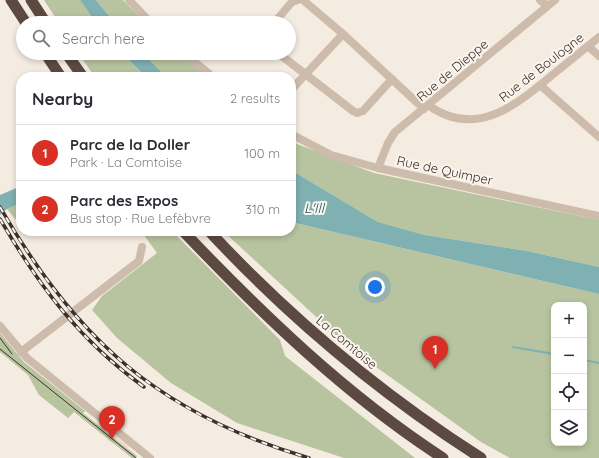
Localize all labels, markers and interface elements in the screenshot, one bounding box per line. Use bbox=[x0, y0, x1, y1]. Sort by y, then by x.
search box bbox=[16, 16, 296, 60]
icon: search bbox=[30, 27, 52, 49]
text: Search here bbox=[62, 29, 145, 48]
street label: Rue de Boulogne bbox=[495, 29, 587, 105]
street label: Rue de Dieppe bbox=[413, 36, 491, 104]
text: Nearby bbox=[32, 88, 93, 109]
text: 2 results bbox=[230, 90, 280, 106]
text: Parc de la Doller bbox=[70, 135, 190, 154]
text: 1 bbox=[42, 145, 48, 161]
text: 100 m bbox=[244, 145, 280, 161]
street label: Rue de Quimper bbox=[395, 152, 495, 188]
text: Park · La Comtoise bbox=[70, 154, 182, 170]
text: Parc des Expos bbox=[70, 191, 178, 210]
water label: L'Ill bbox=[304, 199, 326, 217]
text: 2 bbox=[41, 201, 49, 217]
text: 310 m bbox=[245, 201, 280, 217]
text: Bus stop · Rue Lefèbvre bbox=[70, 210, 211, 226]
your location bbox=[365, 277, 385, 297]
map controls bbox=[551, 302, 587, 446]
button: + bbox=[551, 302, 587, 338]
street label: La Comtoise bbox=[313, 312, 381, 372]
pin: 1 bbox=[422, 336, 448, 369]
button: − bbox=[551, 338, 587, 374]
button: locate bbox=[551, 374, 587, 410]
pin: 2 bbox=[99, 406, 125, 439]
button: layers bbox=[551, 410, 587, 446]

